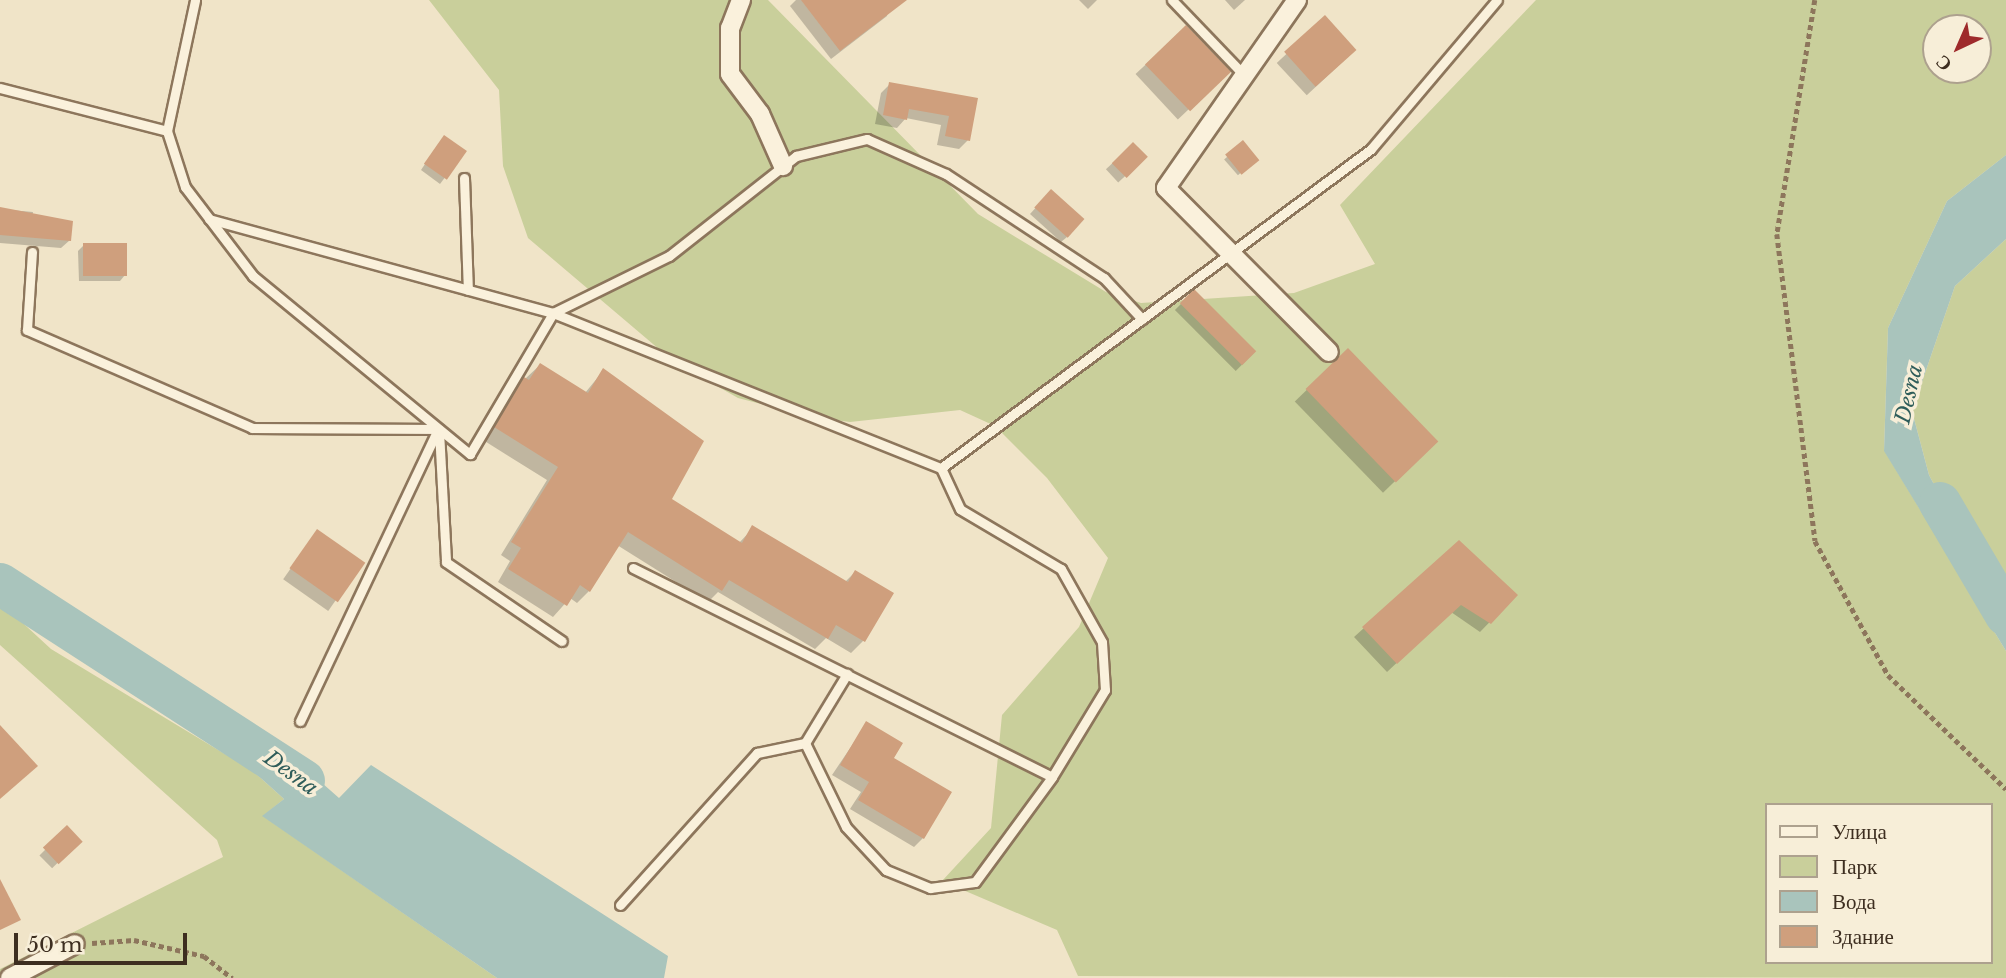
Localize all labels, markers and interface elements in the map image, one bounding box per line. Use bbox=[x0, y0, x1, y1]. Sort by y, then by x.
north arrow bbox=[1922, 14, 1992, 84]
text: С bbox=[1931, 50, 1956, 76]
water label: Desna bbox=[1890, 362, 1928, 426]
water label: Desna bbox=[259, 745, 323, 801]
legend bbox=[1764, 803, 1992, 964]
text: Улица bbox=[1832, 819, 1887, 845]
text: Парк bbox=[1832, 854, 1877, 880]
text: Вода bbox=[1832, 889, 1876, 915]
scale bar bbox=[18, 918, 191, 962]
text: Здание bbox=[1832, 924, 1894, 950]
text: 50 m bbox=[27, 932, 82, 958]

